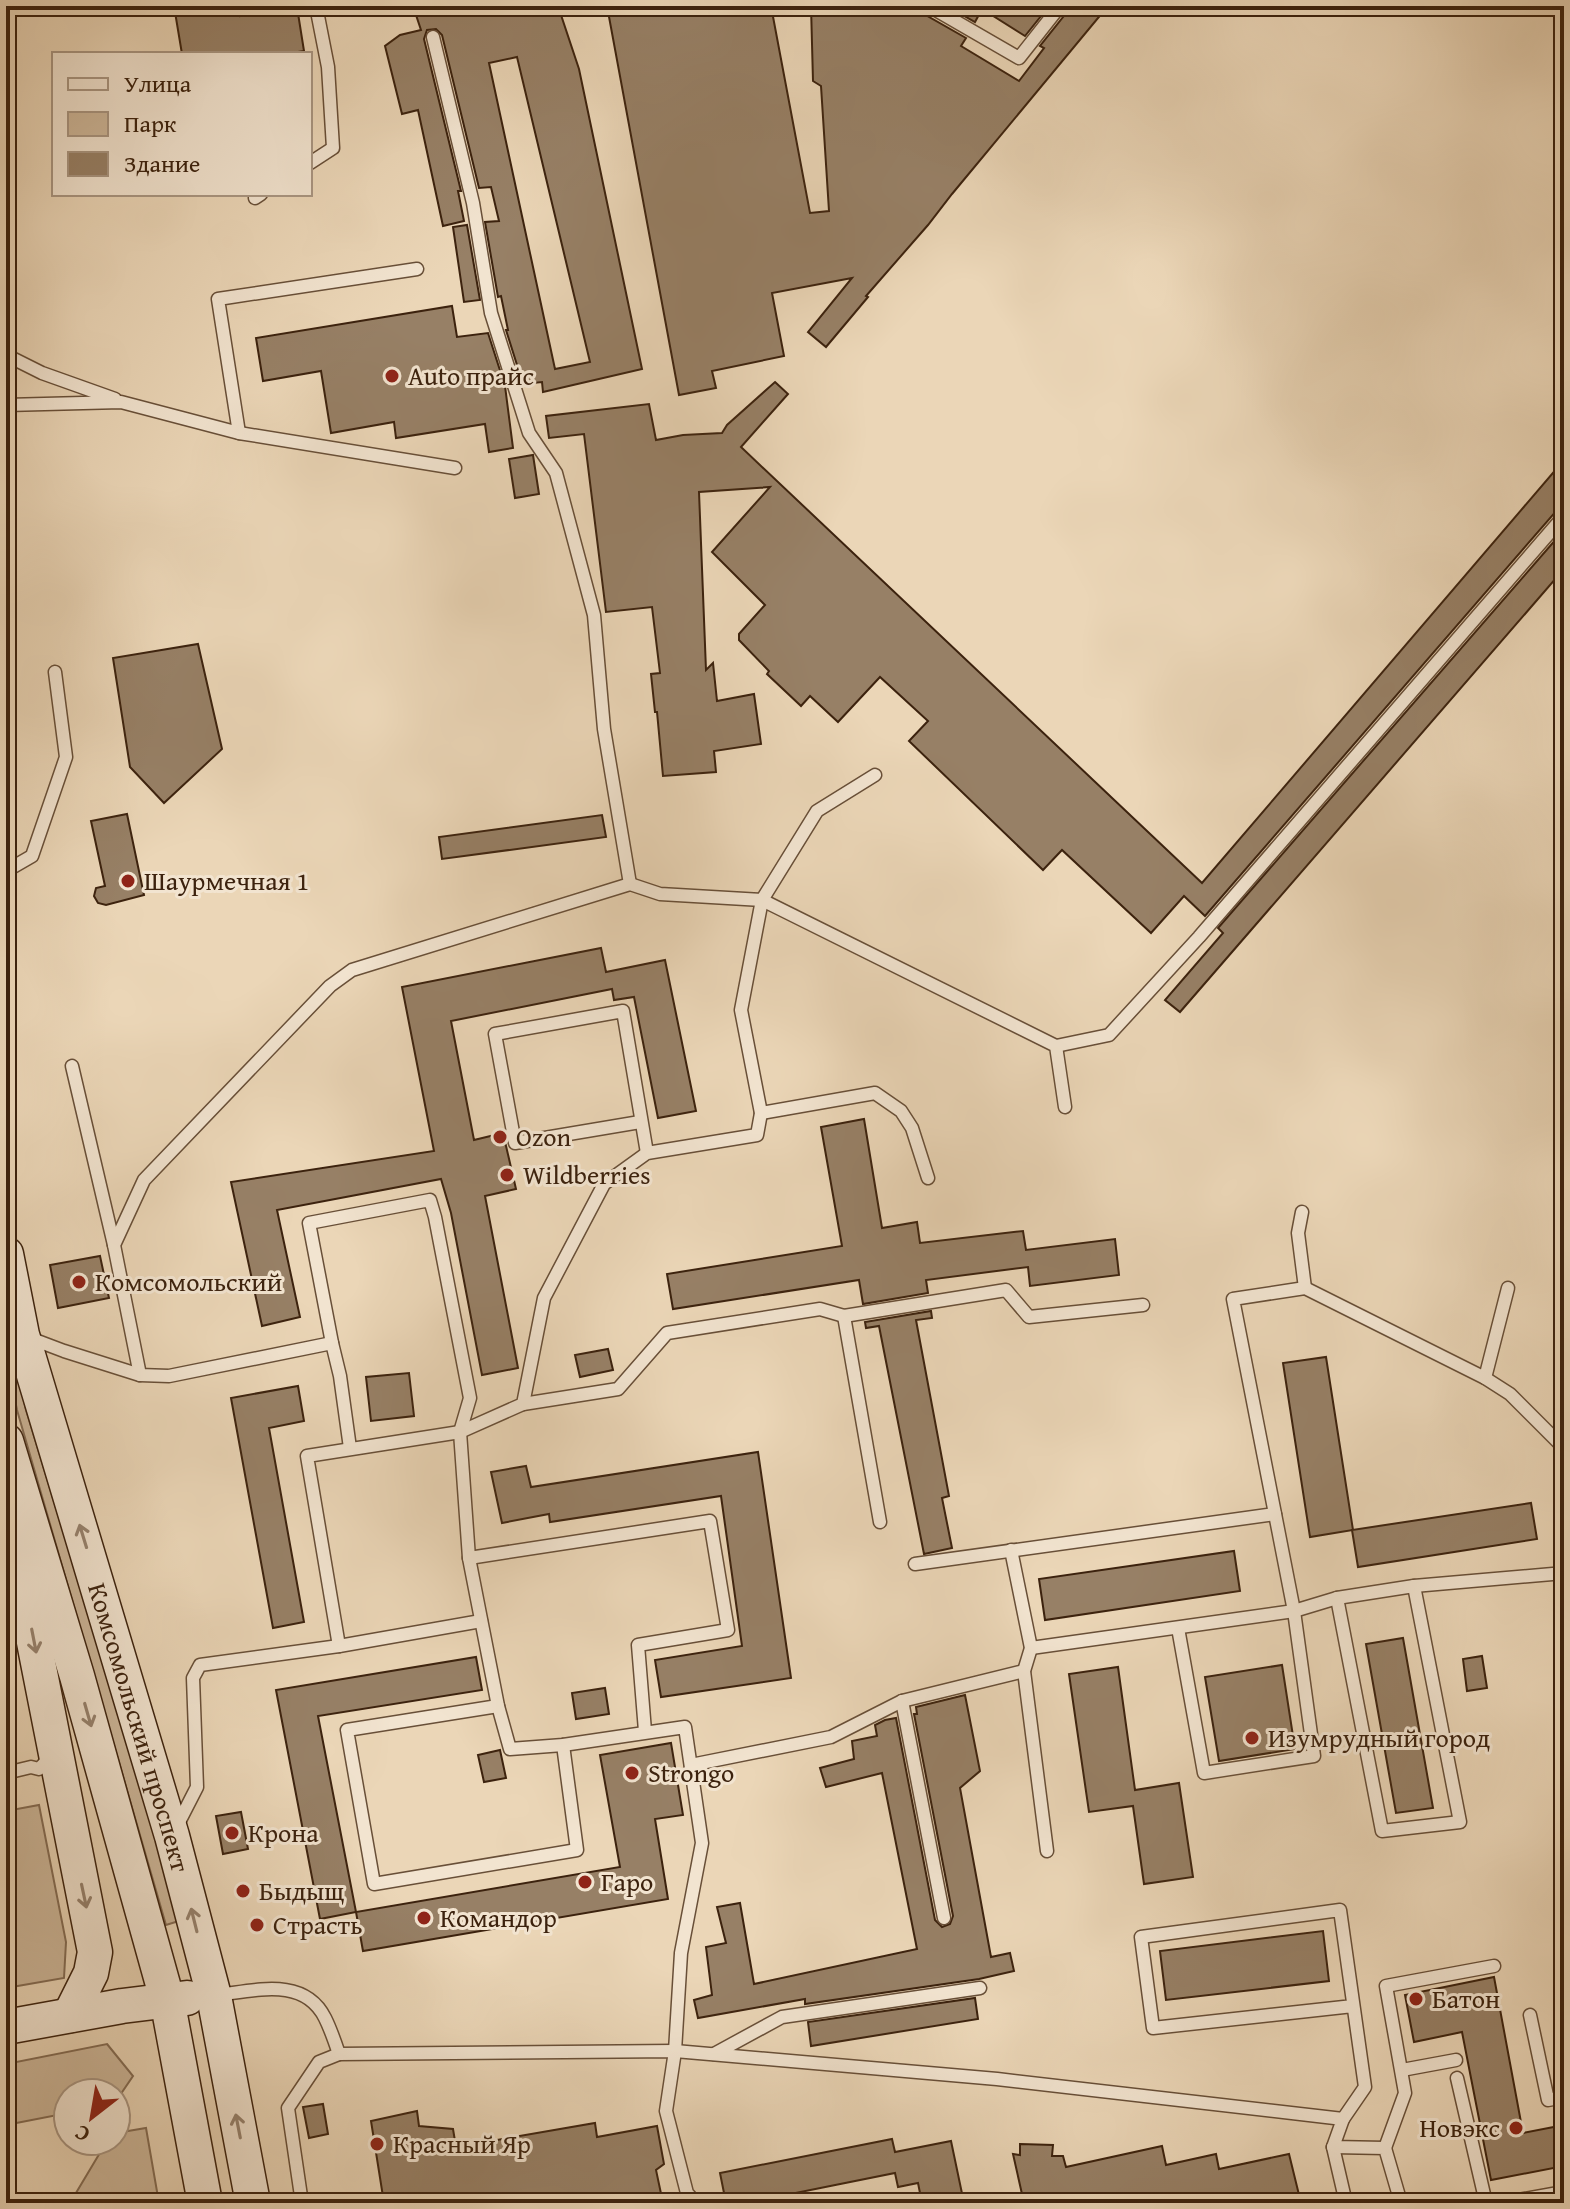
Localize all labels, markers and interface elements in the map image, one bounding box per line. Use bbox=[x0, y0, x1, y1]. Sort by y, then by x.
legend bbox=[52, 52, 312, 196]
text: Улица bbox=[124, 66, 192, 101]
text: Парк bbox=[124, 106, 177, 141]
text: Здание bbox=[124, 146, 200, 181]
place label: Auto прайс bbox=[408, 356, 534, 395]
marker: Auto прайс bbox=[383, 367, 401, 385]
place label: Шаурмечная 1 bbox=[144, 861, 309, 900]
marker: Шаурмечная 1 bbox=[119, 872, 137, 890]
place label: Ozon bbox=[516, 1117, 571, 1156]
marker: Ozon bbox=[491, 1128, 509, 1146]
place label: Wildberries bbox=[523, 1155, 651, 1194]
marker: Wildberries bbox=[498, 1166, 516, 1184]
place label: Комсомольский bbox=[95, 1262, 282, 1301]
marker: Комсомольский bbox=[70, 1273, 88, 1291]
one-way arrow bbox=[75, 1524, 90, 1550]
street label: Комсомольский проспект bbox=[78, 1578, 201, 1876]
one-way arrow bbox=[27, 1628, 42, 1653]
one-way arrow bbox=[81, 1702, 96, 1728]
place label: Изумрудный город bbox=[1268, 1718, 1490, 1757]
marker: Изумрудный город bbox=[1243, 1729, 1261, 1747]
place label: Strongo bbox=[648, 1753, 734, 1792]
marker: Strongo bbox=[623, 1764, 641, 1782]
place label: Крона bbox=[248, 1813, 319, 1852]
marker: Крона bbox=[223, 1824, 241, 1842]
place label: Гаро bbox=[601, 1862, 653, 1901]
place label: Быдыщ bbox=[259, 1871, 344, 1910]
marker: Гаро bbox=[576, 1873, 594, 1891]
marker: Быдыщ bbox=[234, 1882, 252, 1900]
one-way arrow bbox=[78, 1883, 93, 1908]
place label: Командор bbox=[440, 1898, 557, 1937]
place label: Страсть bbox=[273, 1905, 362, 1944]
one-way arrow bbox=[186, 1908, 201, 1934]
marker: Командор bbox=[415, 1909, 433, 1927]
marker: Страсть bbox=[248, 1916, 266, 1934]
place label: Батон bbox=[1432, 1979, 1500, 2018]
marker: Батон bbox=[1407, 1990, 1425, 2008]
north arrow bbox=[52, 2077, 132, 2157]
place label: Новэкс bbox=[1419, 2108, 1500, 2147]
one-way arrow bbox=[230, 2114, 245, 2140]
text: С bbox=[68, 2117, 95, 2151]
marker: Новэкс bbox=[1507, 2119, 1525, 2137]
place label: Красный Яр bbox=[393, 2124, 531, 2163]
marker: Красный Яр bbox=[368, 2135, 386, 2153]

